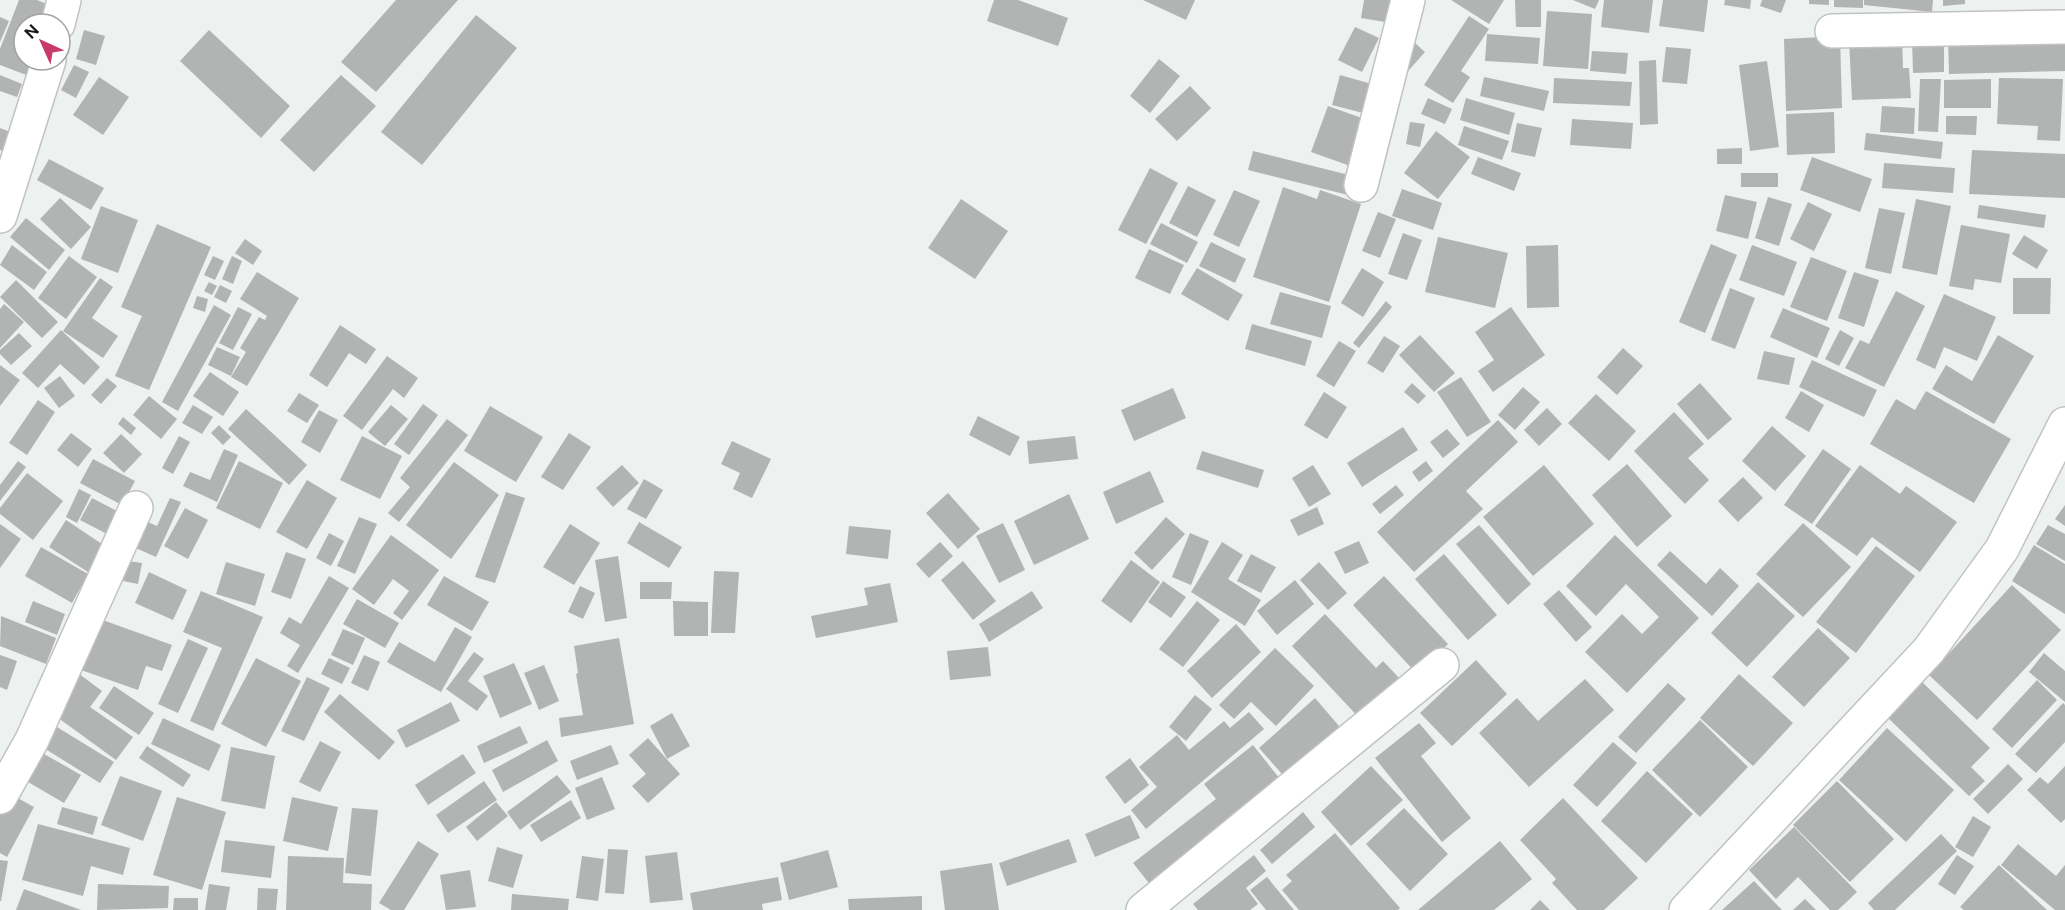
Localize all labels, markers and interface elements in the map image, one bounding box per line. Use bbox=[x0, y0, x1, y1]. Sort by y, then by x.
north arrow bbox=[12, 12, 72, 72]
text: N bbox=[21, 21, 43, 43]

